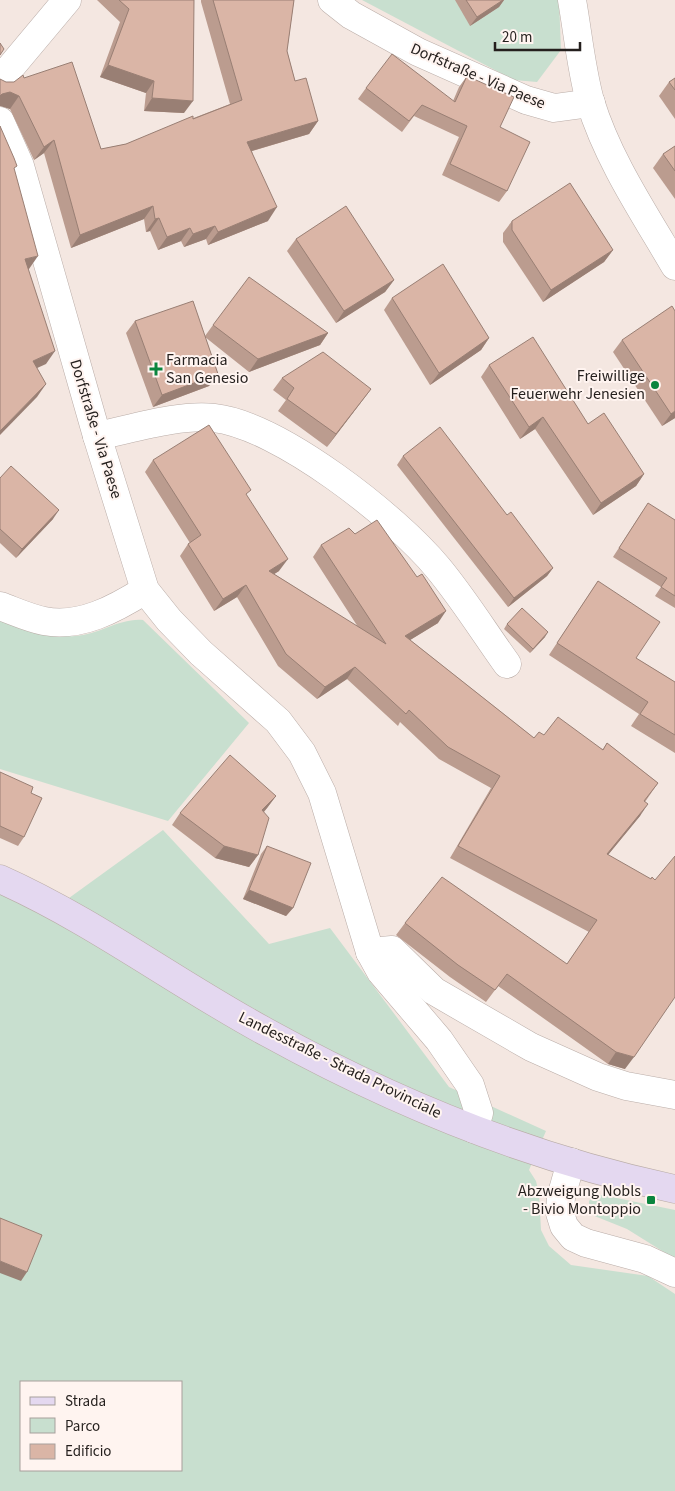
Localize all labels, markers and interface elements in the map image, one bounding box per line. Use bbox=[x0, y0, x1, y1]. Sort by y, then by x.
scale bar bbox=[495, 20, 580, 52]
text: 20 m bbox=[502, 27, 532, 48]
street label: Dorfstraße - Via Paese bbox=[407, 38, 549, 114]
place label: Farmacia San Genesio bbox=[166, 349, 248, 389]
street label: Dorfstraße - Via Paese bbox=[64, 357, 128, 501]
marker: Farmacia San Genesio bbox=[150, 363, 162, 375]
place label: Freiwillige Feuerwehr Jenesien bbox=[510, 365, 645, 405]
marker: Freiwillige Feuerwehr Jenesien bbox=[649, 379, 661, 391]
street label: Landesstraße - Strada Provinciale bbox=[235, 1006, 445, 1124]
place label: Abzweigung Nobls - Bivio Montoppio bbox=[518, 1180, 641, 1220]
marker: Abzweigung Nobls - Bivio Montoppio bbox=[645, 1194, 657, 1206]
legend bbox=[20, 1381, 182, 1471]
text: Strada bbox=[65, 1391, 106, 1412]
text: Parco bbox=[65, 1416, 100, 1437]
text: Edificio bbox=[65, 1441, 112, 1462]

